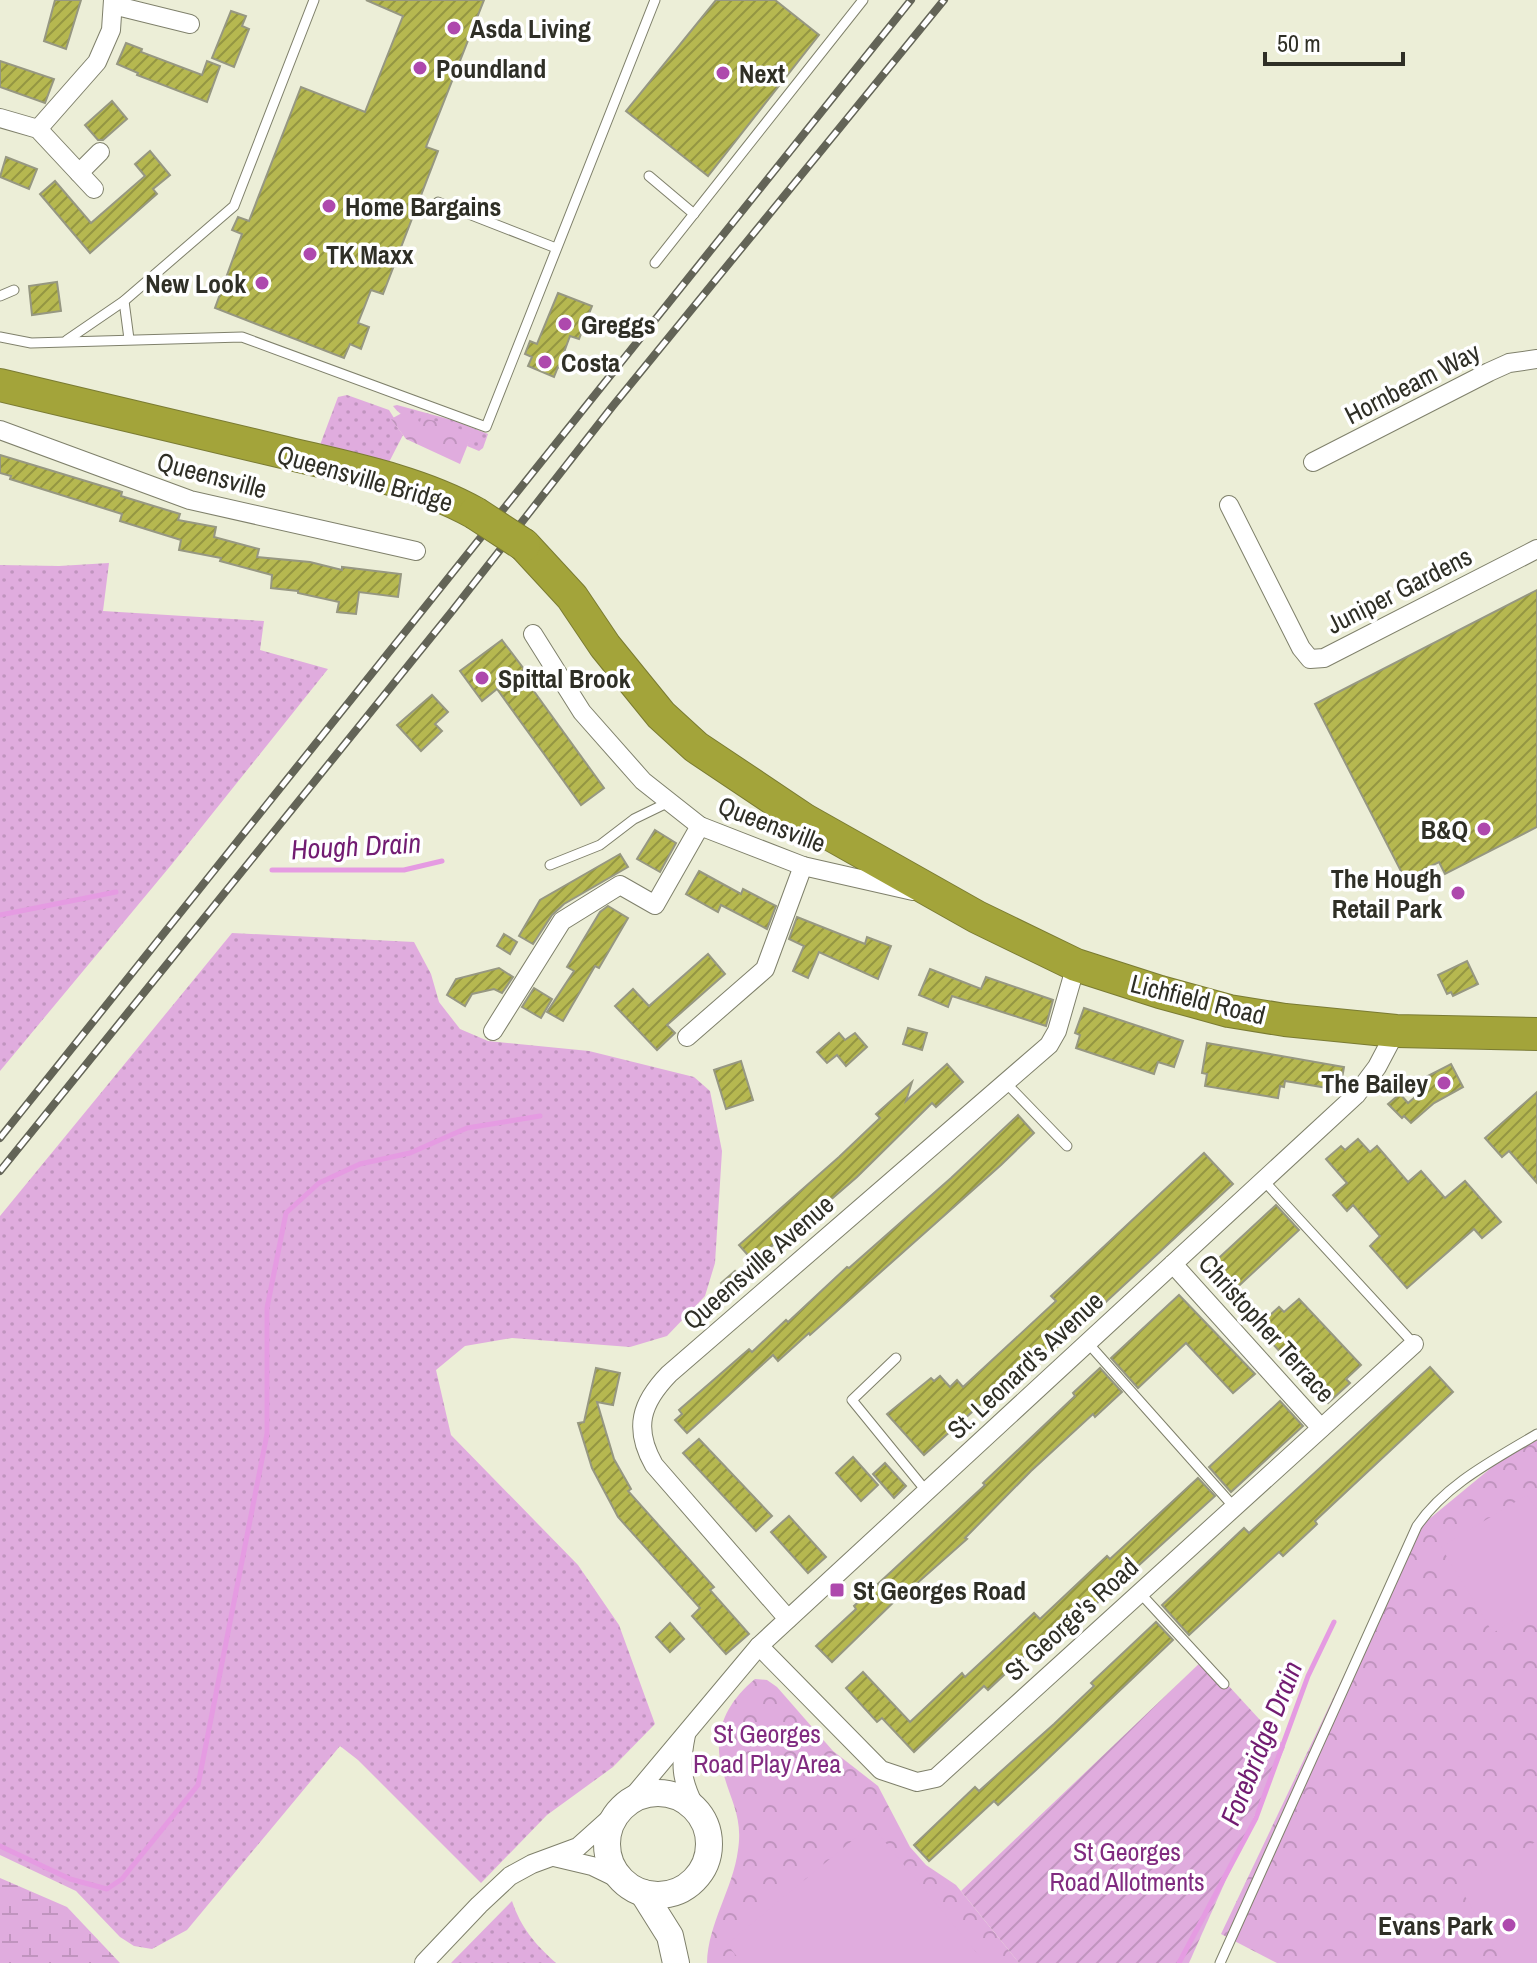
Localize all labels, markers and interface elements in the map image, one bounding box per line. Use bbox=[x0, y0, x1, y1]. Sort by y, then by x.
place label: Asda Living bbox=[470, 11, 591, 46]
scale bar bbox=[1265, 16, 1403, 66]
marker: Asda Living bbox=[445, 19, 463, 37]
text: 50 m bbox=[1277, 27, 1321, 59]
place label: Poundland bbox=[436, 51, 546, 86]
place label: Next bbox=[739, 56, 785, 91]
marker: Poundland bbox=[411, 59, 429, 77]
marker: Next bbox=[714, 64, 732, 82]
place label: Home Bargains bbox=[345, 189, 501, 224]
marker: Home Bargains bbox=[320, 197, 338, 215]
place label: TK Maxx bbox=[326, 237, 414, 272]
marker: TK Maxx bbox=[301, 245, 319, 263]
place label: New Look bbox=[145, 266, 246, 301]
marker: New Look bbox=[253, 274, 271, 292]
place label: Greggs bbox=[581, 307, 656, 342]
marker: Greggs bbox=[556, 315, 574, 333]
street label: Hornbeam Way bbox=[1338, 334, 1486, 432]
place label: Costa bbox=[561, 345, 620, 380]
marker: Costa bbox=[536, 353, 554, 371]
street label: Queensville Bridge bbox=[273, 436, 457, 520]
street label: Queensville bbox=[153, 444, 271, 506]
street label: Juniper Gardens bbox=[1320, 538, 1478, 642]
place label: Spittal Brook bbox=[498, 661, 631, 696]
marker: Spittal Brook bbox=[473, 669, 491, 687]
street label: Queensville bbox=[713, 787, 831, 861]
place label: B&Q bbox=[1421, 812, 1468, 847]
marker: B&Q bbox=[1475, 820, 1493, 838]
water label: Hough Drain bbox=[290, 824, 422, 868]
place label: The Hough Retail Park bbox=[1331, 861, 1442, 926]
marker: The Hough Retail Park bbox=[1449, 884, 1467, 902]
street label: Lichfield Road bbox=[1127, 965, 1269, 1033]
place label: The Bailey bbox=[1321, 1066, 1428, 1101]
marker: The Bailey bbox=[1435, 1074, 1453, 1092]
street label: Queensville Avenue bbox=[675, 1187, 841, 1337]
street label: Christopher Terrace bbox=[1191, 1246, 1343, 1410]
street label: St. Leonard's Avenue bbox=[939, 1283, 1111, 1447]
street label: St George's Road bbox=[997, 1550, 1145, 1688]
place label: St Georges Road bbox=[853, 1573, 1026, 1608]
marker: St Georges Road bbox=[828, 1581, 846, 1599]
water label: Forebridge Drain bbox=[1211, 1655, 1311, 1831]
park label: St Georges Road Play Area bbox=[693, 1716, 841, 1781]
park label: St Georges Road Allotments bbox=[1049, 1834, 1205, 1899]
place label: Evans Park bbox=[1378, 1908, 1493, 1943]
marker: Evans Park bbox=[1500, 1916, 1518, 1934]

